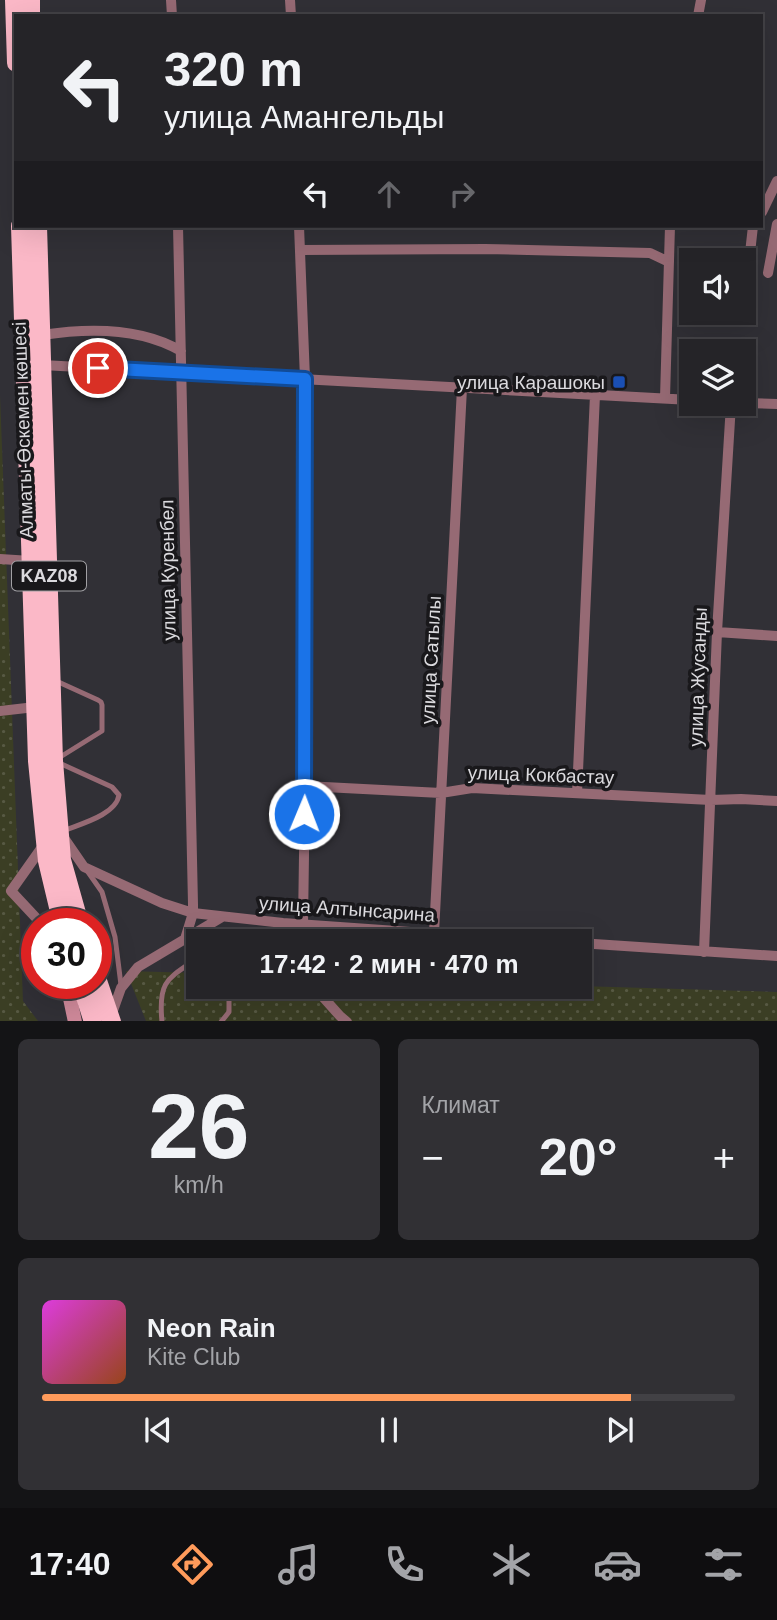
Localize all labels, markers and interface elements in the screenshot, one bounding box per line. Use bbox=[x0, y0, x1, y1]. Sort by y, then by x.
icon: left bbox=[49, 42, 140, 133]
text: 320 m bbox=[164, 42, 303, 96]
text: улица Амангельды bbox=[164, 99, 444, 135]
icon: left bbox=[297, 175, 335, 213]
icon: ahead bbox=[370, 175, 408, 213]
icon: right bbox=[443, 175, 481, 213]
map controls bbox=[679, 248, 756, 416]
button: sound bbox=[679, 248, 756, 325]
street label: Алматы-Өскемен көшесі bbox=[9, 321, 37, 539]
pin bbox=[68, 338, 128, 398]
button: layers bbox=[679, 339, 756, 416]
icon: arrive bbox=[79, 349, 117, 387]
place label: улица Карашокы bbox=[457, 372, 605, 393]
marker: улица Карашокы bbox=[611, 374, 627, 390]
street label: улица Куренбел bbox=[156, 499, 180, 641]
road number: KAZ08 bbox=[12, 562, 86, 590]
street label: улица Сатылы bbox=[417, 595, 445, 725]
street label: улица Жусанды bbox=[685, 607, 711, 747]
street label: улица Кокбастау bbox=[467, 762, 615, 788]
position arrow bbox=[267, 777, 341, 851]
street label: улица Алтынсарина bbox=[258, 892, 436, 926]
speed limit sign: 30 bbox=[21, 908, 112, 999]
text: 17:42 · 2 мин · 470 m bbox=[259, 949, 519, 979]
text: 26 bbox=[148, 1076, 249, 1177]
text: Климат bbox=[422, 1092, 500, 1118]
text: 20° bbox=[539, 1128, 618, 1186]
text: − bbox=[422, 1137, 444, 1179]
text: + bbox=[713, 1137, 735, 1179]
text: km/h bbox=[174, 1172, 224, 1198]
text: Neon Rain bbox=[147, 1313, 276, 1343]
text: Kite Club bbox=[147, 1344, 240, 1370]
icon: previous bbox=[139, 1411, 177, 1449]
icon: pause bbox=[370, 1411, 408, 1449]
icon: next bbox=[601, 1411, 639, 1449]
icon: directions bbox=[168, 1540, 217, 1589]
icon: music bbox=[274, 1540, 323, 1589]
icon: phone bbox=[380, 1540, 429, 1589]
icon: climate bbox=[487, 1540, 536, 1589]
icon: car bbox=[593, 1540, 642, 1589]
icon: filters bbox=[699, 1540, 748, 1589]
text: 17:40 bbox=[29, 1546, 110, 1582]

